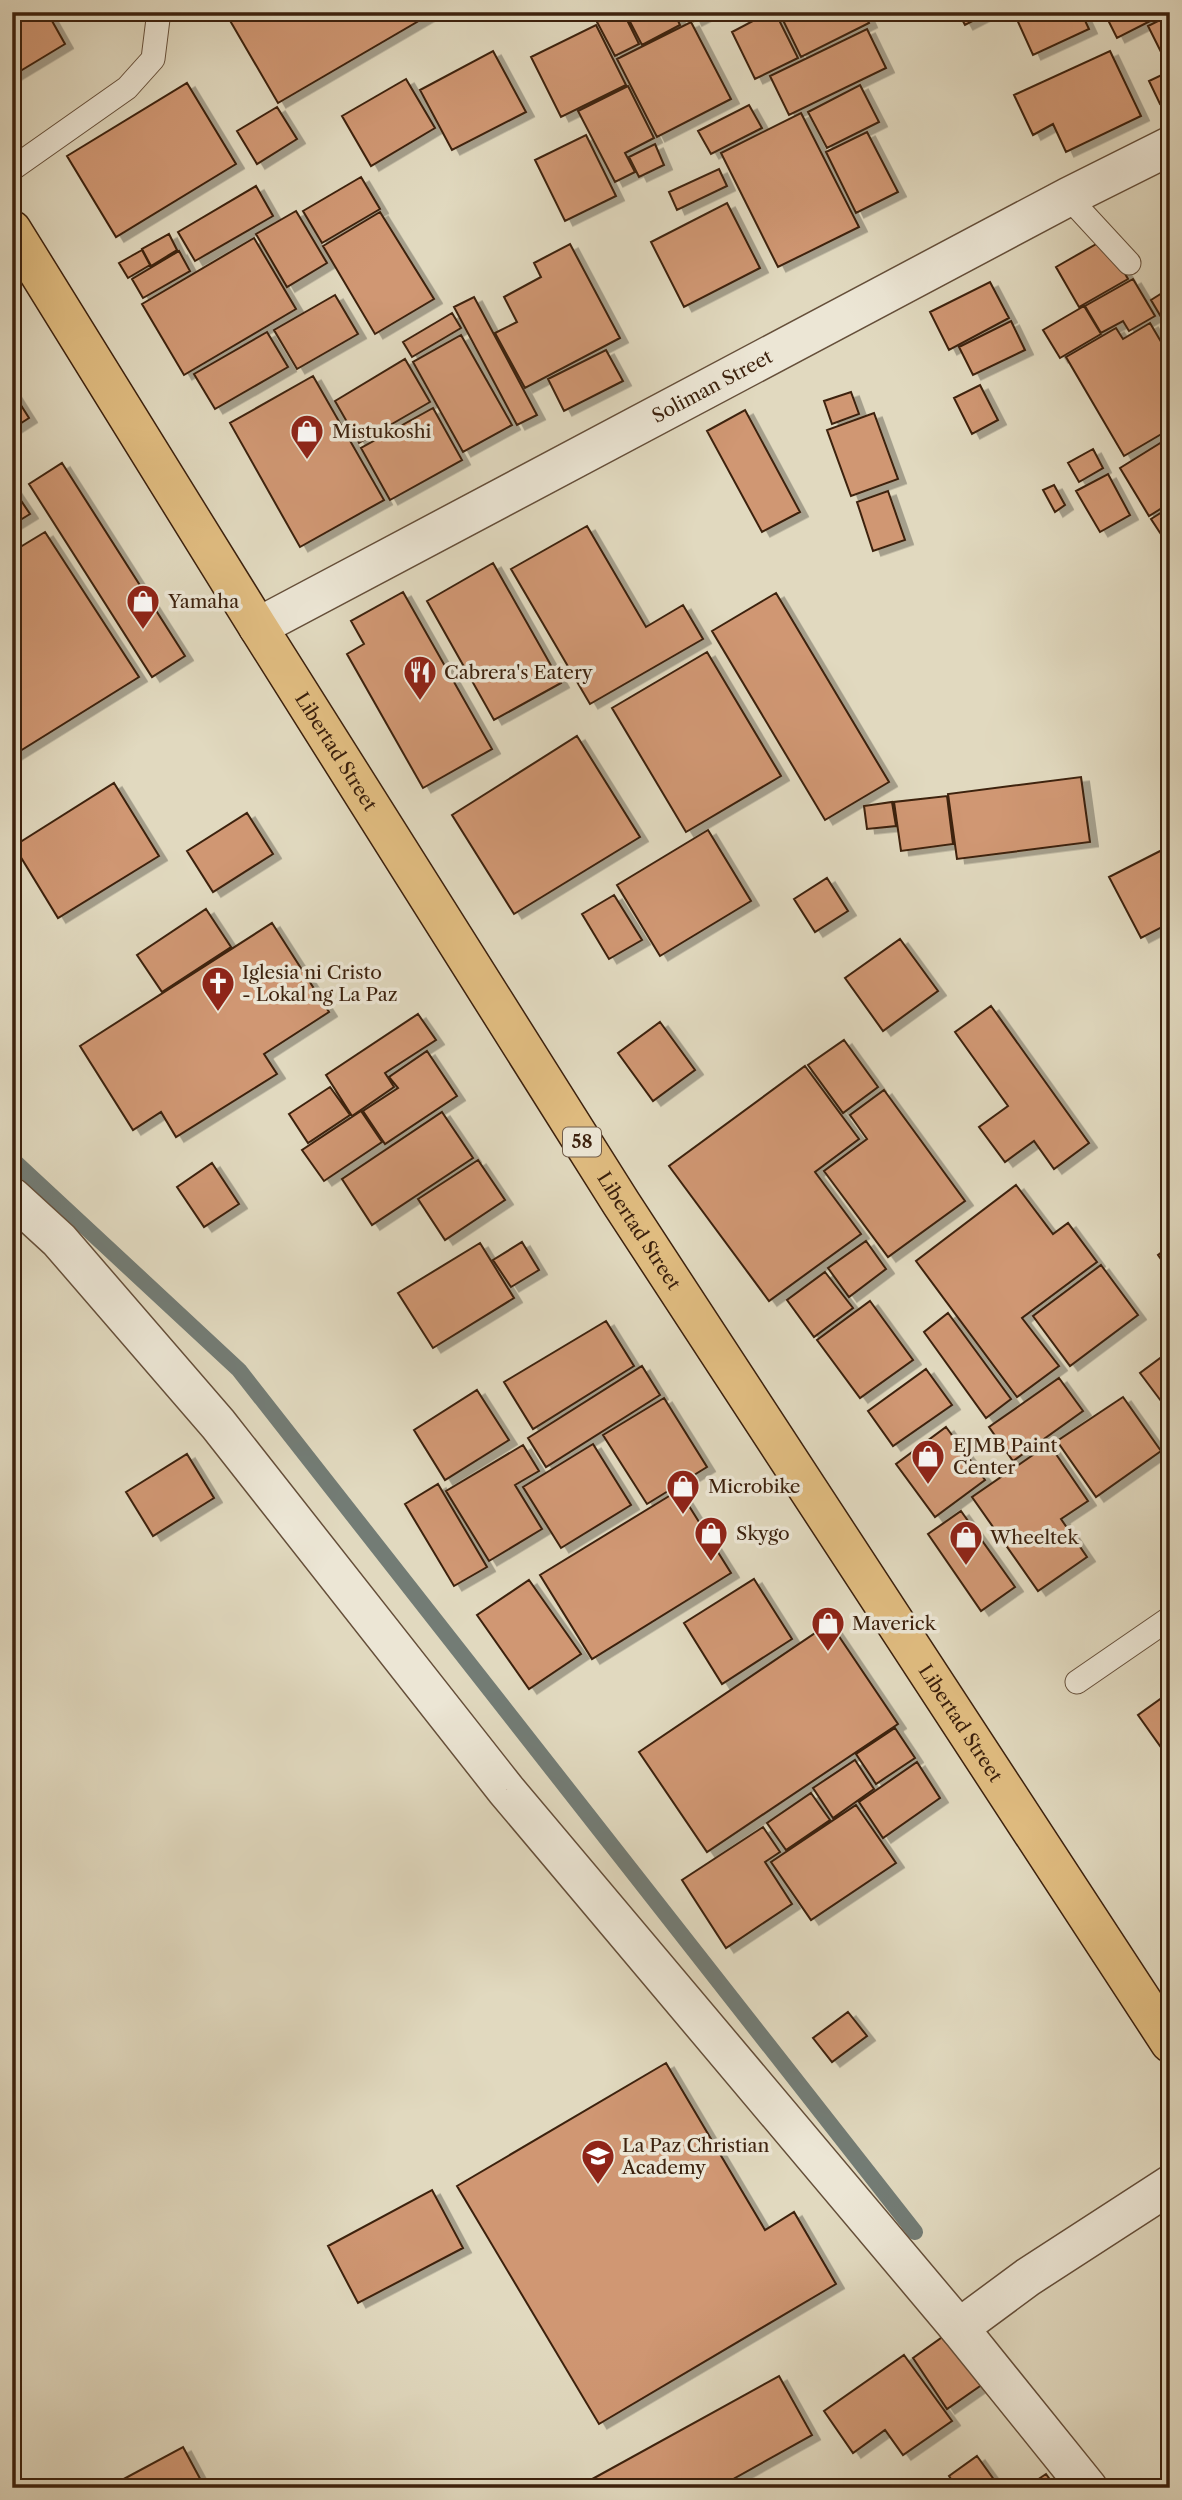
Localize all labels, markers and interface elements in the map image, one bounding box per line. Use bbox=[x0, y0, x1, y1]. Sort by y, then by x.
street label: Soliman Street bbox=[648, 344, 776, 427]
shop icon: Mistukoshi bbox=[288, 412, 326, 461]
place label: Mistukoshi bbox=[332, 420, 432, 443]
shop icon: Yamaha bbox=[124, 582, 162, 631]
place label: Yamaha bbox=[167, 590, 239, 613]
restaurant icon: Cabrera's Eatery bbox=[401, 653, 439, 702]
place label: Cabrera's Eatery bbox=[444, 661, 593, 684]
street label: Libertad Street bbox=[290, 688, 382, 815]
place label: Iglesia ni Cristo - Lokal ng La Paz bbox=[242, 961, 398, 1006]
church icon: Iglesia ni Cristo - Lokal ng La Paz bbox=[199, 964, 237, 1013]
road number: 58 bbox=[563, 1128, 601, 1156]
street label: Libertad Street bbox=[593, 1168, 686, 1294]
place label: EJMB Paint Center bbox=[953, 1434, 1058, 1479]
shop icon: EJMB Paint Center bbox=[909, 1437, 947, 1486]
shop icon: Microbike bbox=[664, 1467, 702, 1516]
place label: Microbike bbox=[708, 1475, 800, 1498]
shop icon: Skygo bbox=[692, 1514, 730, 1563]
shop icon: Wheeltek bbox=[947, 1518, 985, 1567]
place label: Skygo bbox=[736, 1522, 790, 1545]
place label: Wheeltek bbox=[989, 1526, 1079, 1549]
shop icon: Maverick bbox=[809, 1604, 847, 1653]
place label: Maverick bbox=[852, 1612, 937, 1635]
street label: Libertad Street bbox=[914, 1660, 1008, 1786]
place label: La Paz Christian Academy bbox=[621, 2134, 769, 2179]
school or university icon: La Paz Christian Academy bbox=[579, 2137, 617, 2186]

